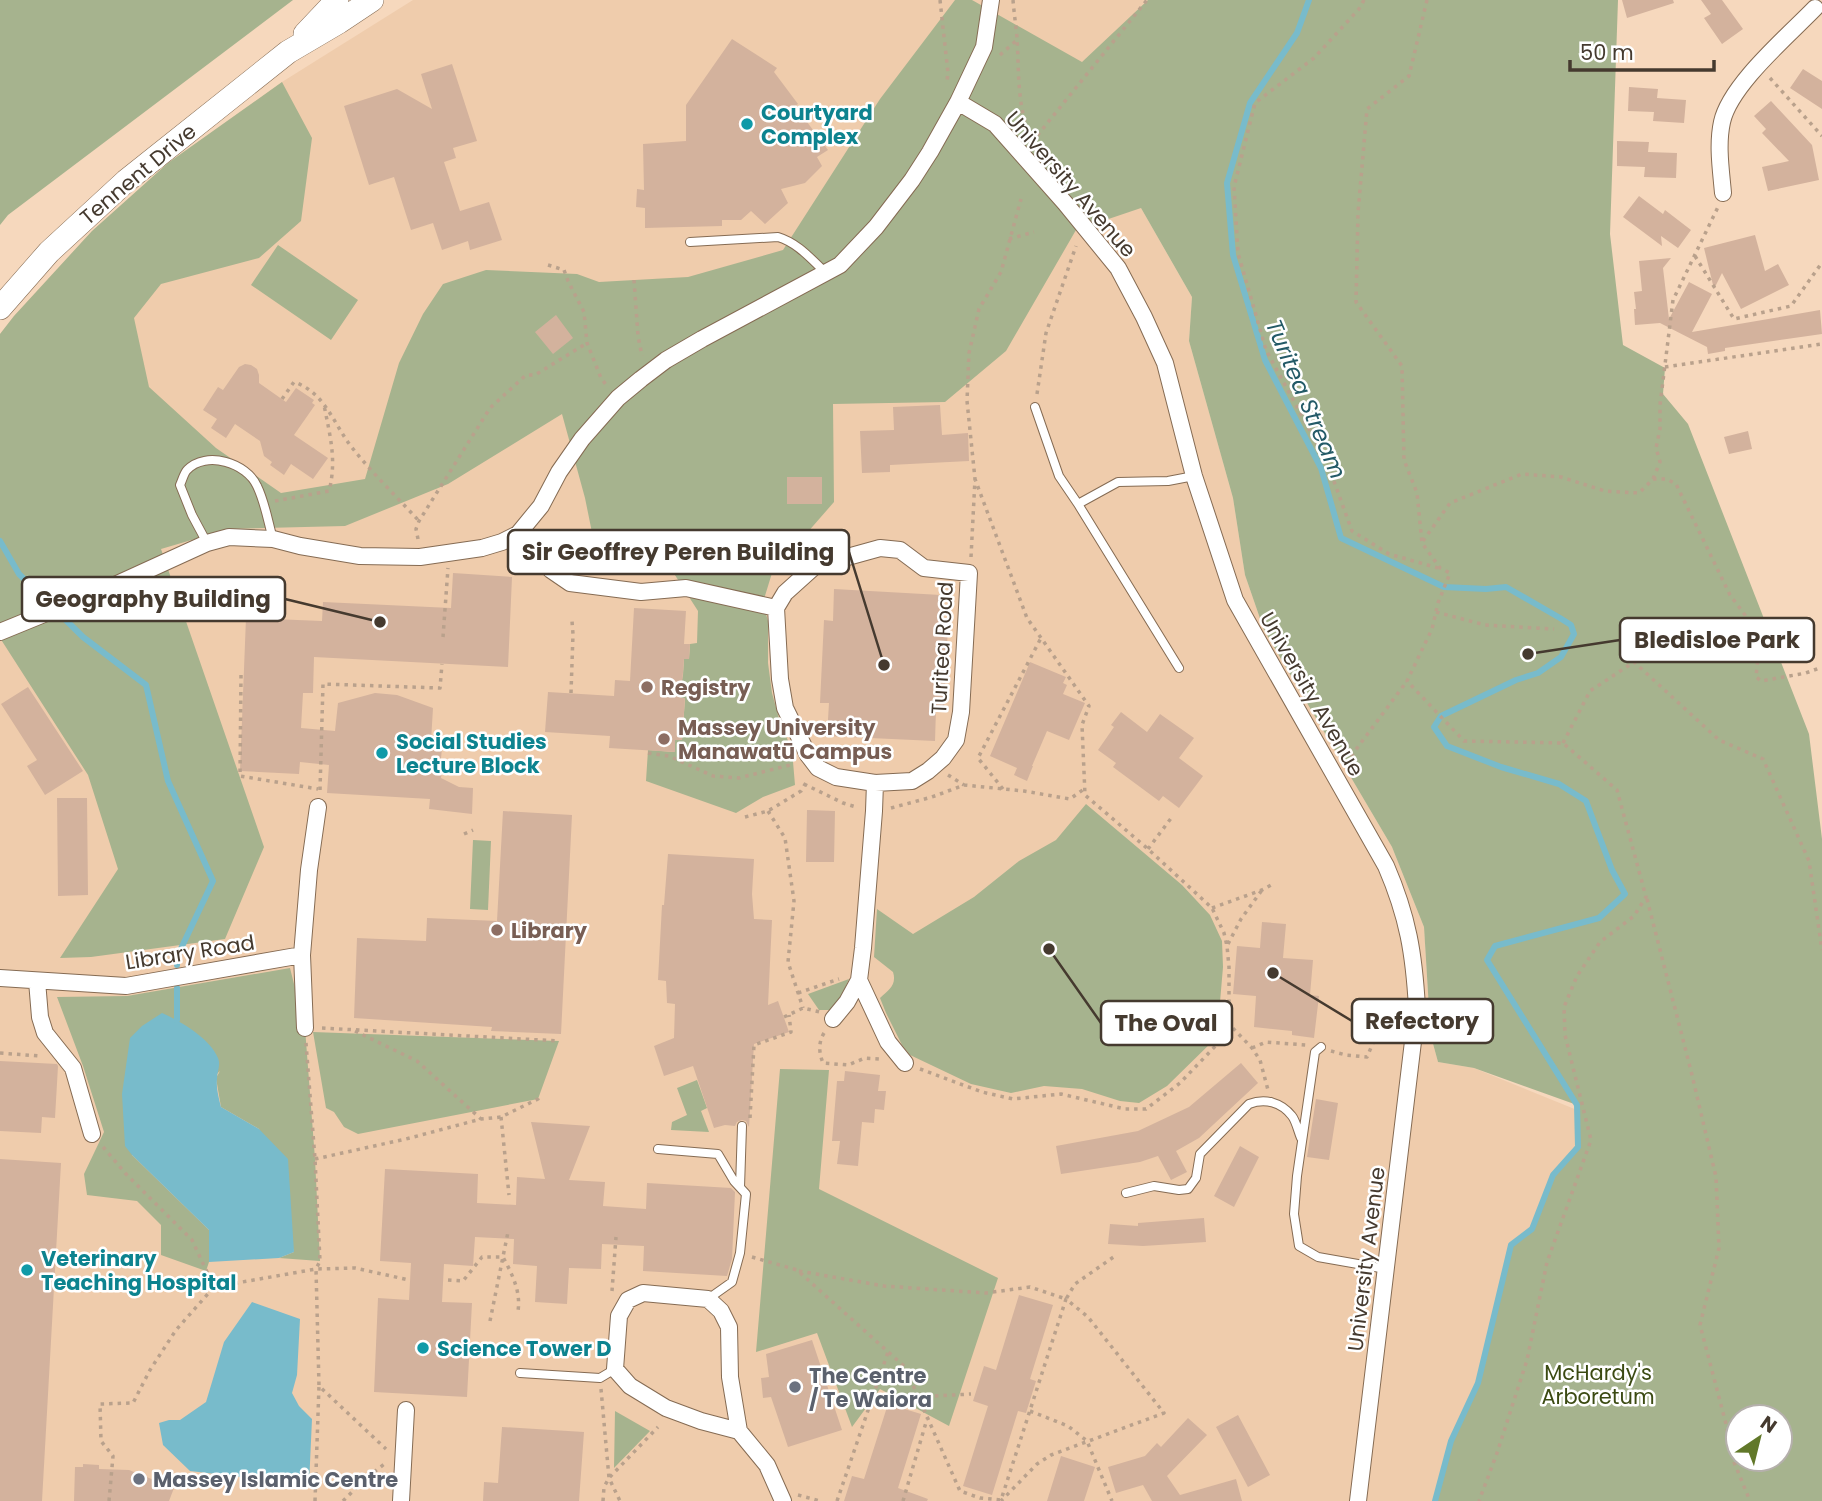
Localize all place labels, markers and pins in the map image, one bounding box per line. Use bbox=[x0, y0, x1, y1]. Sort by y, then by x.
place label: Courtyard Complex bbox=[761, 98, 873, 151]
marker: Courtyard Complex bbox=[739, 116, 755, 132]
callout: Sir Geoffrey Peren Building bbox=[508, 530, 849, 574]
callout: Geography Building bbox=[22, 577, 285, 621]
callout: Bledisloe Park bbox=[1620, 618, 1814, 662]
place label: Registry bbox=[661, 673, 751, 702]
marker: Registry bbox=[639, 679, 655, 695]
place label: Massey University Manawatū Campus bbox=[678, 713, 892, 766]
place label: Social Studies Lecture Block bbox=[396, 727, 547, 780]
marker: Massey University Manawatū Campus bbox=[656, 731, 672, 747]
marker: Social Studies Lecture Block bbox=[374, 745, 390, 761]
place label: Library bbox=[511, 916, 588, 945]
marker: Library bbox=[489, 922, 505, 938]
callout: Refectory bbox=[1352, 999, 1493, 1043]
callout: The Oval bbox=[1101, 1001, 1232, 1045]
place label: Veterinary Teaching Hospital bbox=[41, 1244, 236, 1297]
marker: Veterinary Teaching Hospital bbox=[19, 1262, 35, 1278]
place label: Science Tower D bbox=[437, 1334, 612, 1363]
marker: Science Tower D bbox=[415, 1340, 431, 1356]
place label: The Centre / Te Waiora bbox=[809, 1361, 932, 1414]
marker: The Centre / Te Waiora bbox=[787, 1379, 803, 1395]
place label: Massey Islamic Centre bbox=[153, 1465, 398, 1494]
marker: Massey Islamic Centre bbox=[131, 1471, 147, 1487]

